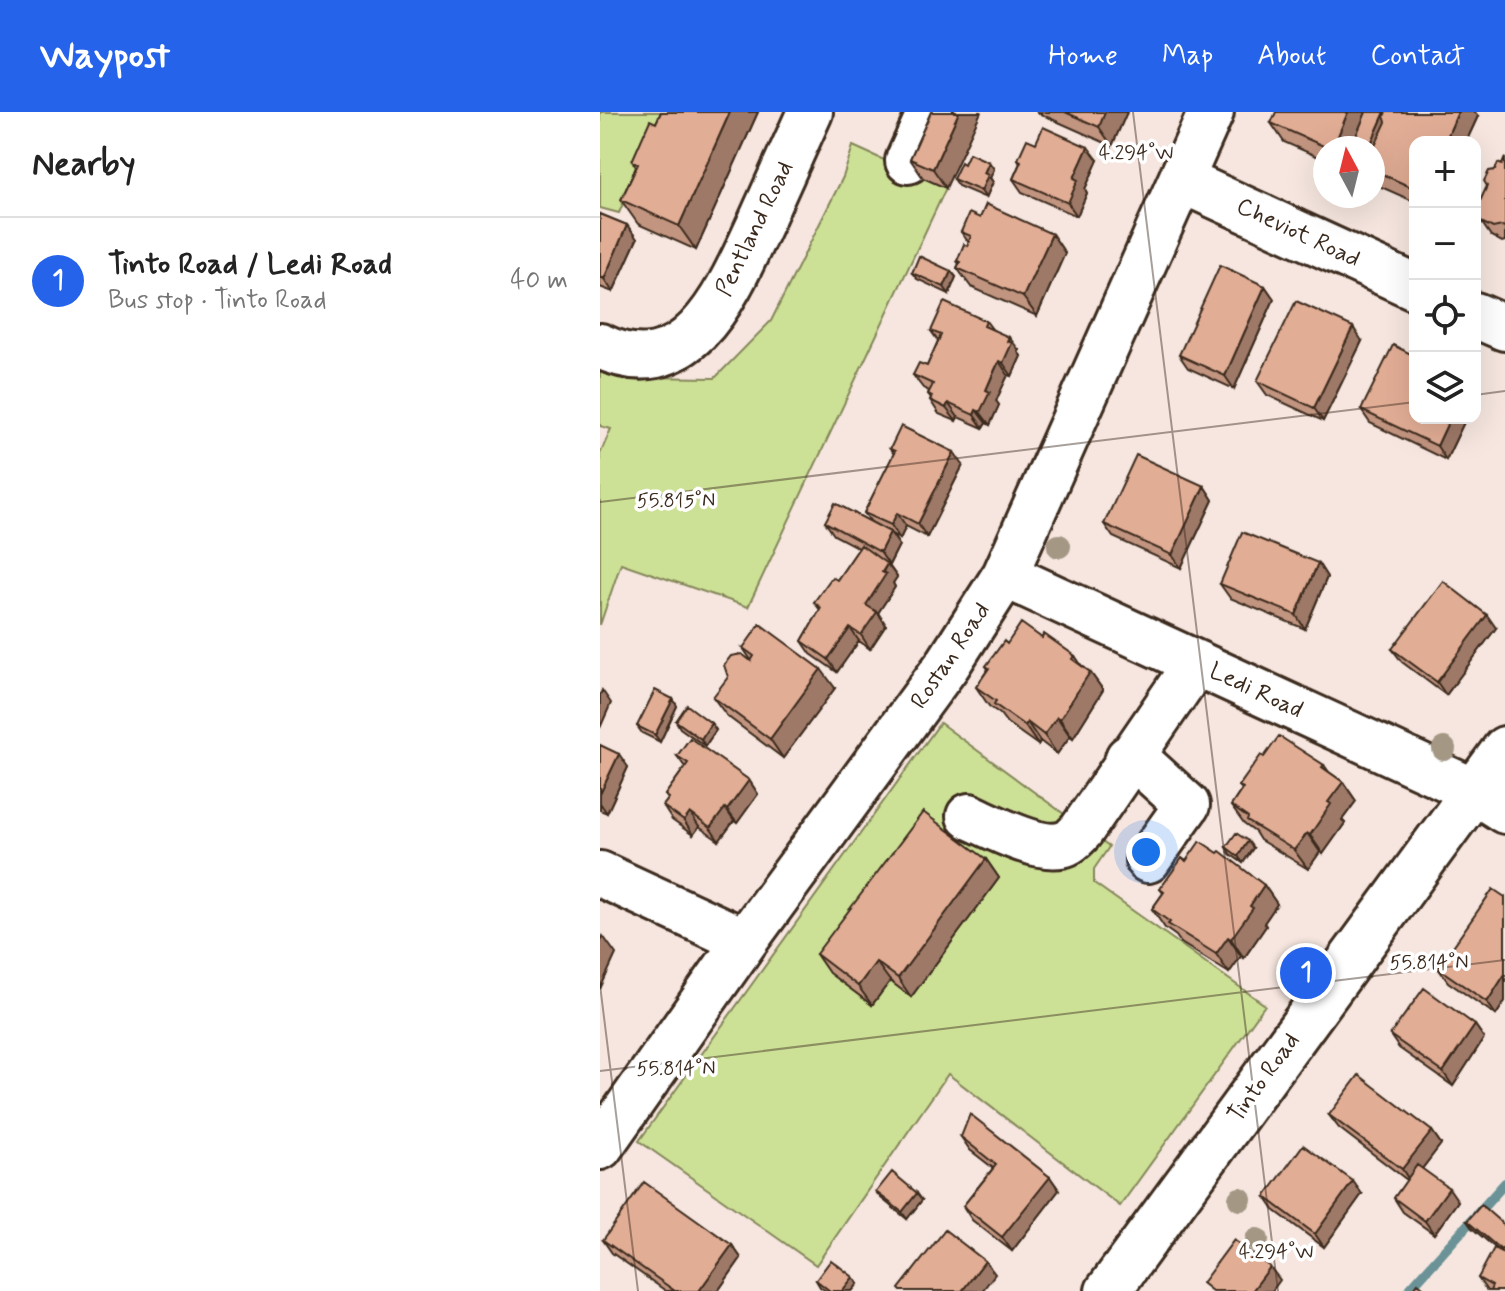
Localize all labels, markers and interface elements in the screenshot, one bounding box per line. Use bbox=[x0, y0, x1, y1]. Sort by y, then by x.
text: Waypost bbox=[40, 32, 170, 81]
text: Home bbox=[1048, 38, 1118, 75]
text: Map bbox=[1162, 38, 1213, 75]
text: About bbox=[1257, 38, 1326, 75]
text: Contact bbox=[1370, 38, 1465, 75]
north arrow bbox=[1313, 136, 1385, 208]
map controls bbox=[1409, 136, 1481, 424]
button: + bbox=[1409, 136, 1481, 208]
text: 4.294°W bbox=[1099, 140, 1173, 167]
text: Nearby bbox=[32, 142, 136, 187]
street label: Pentland Road bbox=[709, 156, 801, 302]
street label: Cheviot Road bbox=[1231, 191, 1365, 275]
button: − bbox=[1409, 208, 1481, 280]
text: Tinto Road / Ledi Road bbox=[108, 245, 392, 284]
text: 1 bbox=[52, 264, 64, 298]
text: 40 m bbox=[510, 264, 568, 298]
button: locate bbox=[1409, 280, 1481, 352]
text: Bus stop · Tinto Road bbox=[108, 284, 327, 318]
button: layers bbox=[1409, 352, 1481, 424]
text: 55.815°N bbox=[637, 488, 715, 515]
street label: Rostan Road bbox=[904, 597, 998, 715]
street label: Ledi Road bbox=[1204, 656, 1308, 726]
your location bbox=[1126, 832, 1166, 872]
pin: 1 bbox=[1280, 943, 1332, 1003]
text: 55.814°N bbox=[1389, 950, 1469, 977]
street label: Tinto Road bbox=[1221, 1027, 1307, 1129]
text: 55.814°N bbox=[636, 1056, 716, 1083]
text: 4.294°W bbox=[1239, 1239, 1313, 1266]

